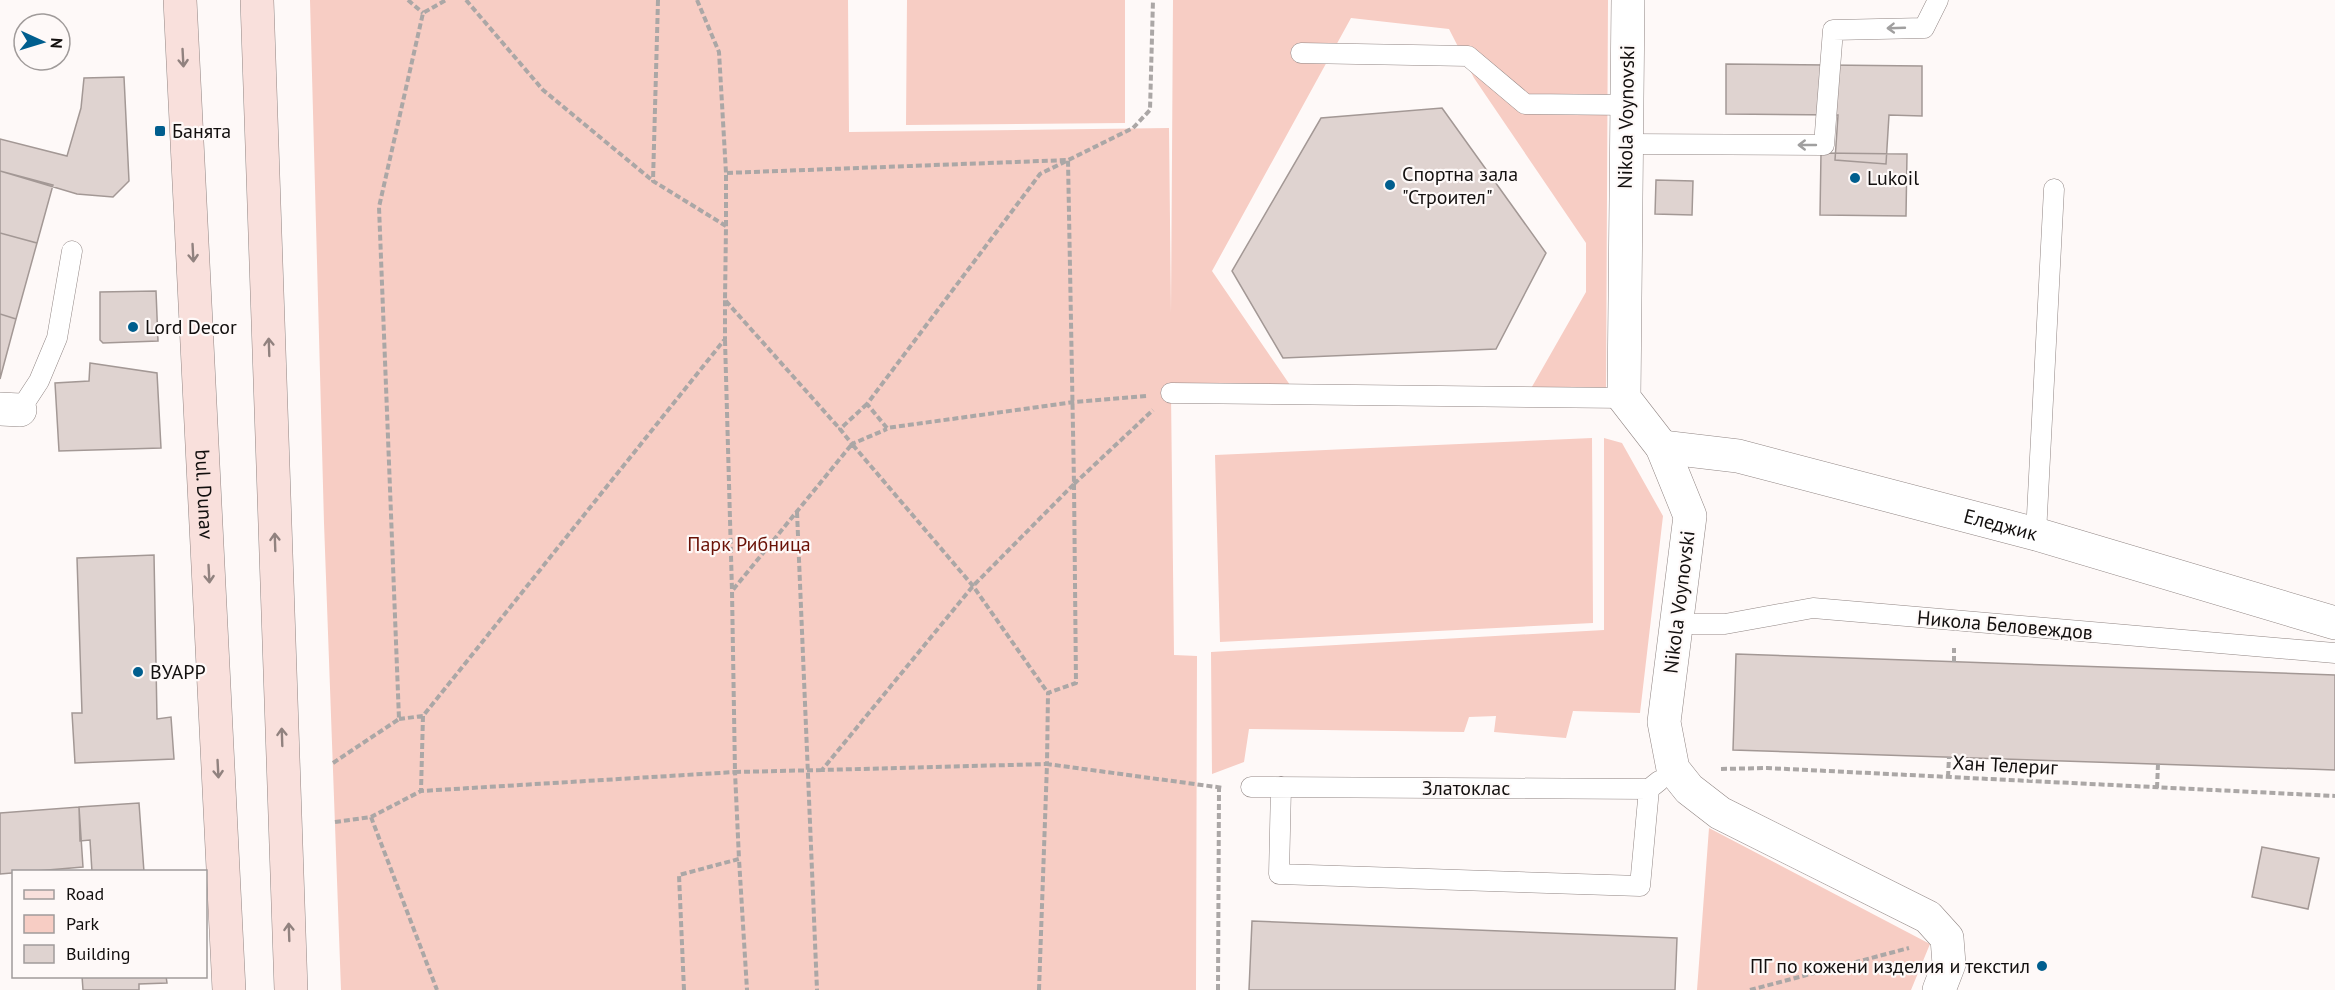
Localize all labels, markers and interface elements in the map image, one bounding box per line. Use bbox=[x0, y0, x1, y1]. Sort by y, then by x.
north arrow bbox=[12, 12, 72, 72]
one-way arrow bbox=[1887, 23, 1907, 34]
text: N bbox=[47, 37, 67, 49]
street label: Nikola Voynovski bbox=[1612, 45, 1640, 189]
one-way arrow bbox=[178, 48, 189, 68]
place label: Банята bbox=[172, 118, 231, 144]
marker: Банята bbox=[153, 124, 167, 138]
one-way arrow bbox=[1798, 139, 1818, 151]
place label: Спортна зала "Строител" bbox=[1402, 161, 1518, 210]
place label: Lukoil bbox=[1867, 165, 1919, 191]
marker: Lukoil bbox=[1848, 171, 1862, 185]
marker: Спортна зала "Строител" bbox=[1383, 178, 1397, 192]
one-way arrow bbox=[187, 243, 198, 263]
place label: Lord Decor bbox=[145, 314, 237, 340]
marker: Lord Decor bbox=[126, 320, 140, 334]
one-way arrow bbox=[263, 337, 274, 357]
street label: bul. Dunav bbox=[189, 449, 220, 540]
street label: Еледжик bbox=[1961, 503, 2041, 547]
street label: Nikola Voynovski bbox=[1657, 529, 1701, 675]
park label: Парк Рибница bbox=[687, 531, 811, 557]
one-way arrow bbox=[270, 532, 281, 552]
one-way arrow bbox=[203, 563, 214, 583]
street label: Никола Беловеждов bbox=[1916, 604, 2094, 646]
place label: ВУАРР bbox=[150, 659, 206, 685]
marker: ВУАРР bbox=[131, 665, 145, 679]
one-way arrow bbox=[276, 727, 288, 747]
street label: Хан Телериг bbox=[1952, 749, 2059, 781]
one-way arrow bbox=[213, 758, 224, 778]
street label: Златоклас bbox=[1422, 775, 1510, 801]
legend bbox=[12, 870, 207, 978]
text: Road bbox=[66, 882, 104, 905]
text: Park bbox=[66, 912, 99, 935]
one-way arrow bbox=[283, 922, 294, 942]
text: Building bbox=[66, 942, 130, 965]
place label: ПГ по кожени изделия и текстил bbox=[1750, 953, 2030, 979]
marker: ПГ по кожени изделия и текстил bbox=[2035, 959, 2049, 973]

